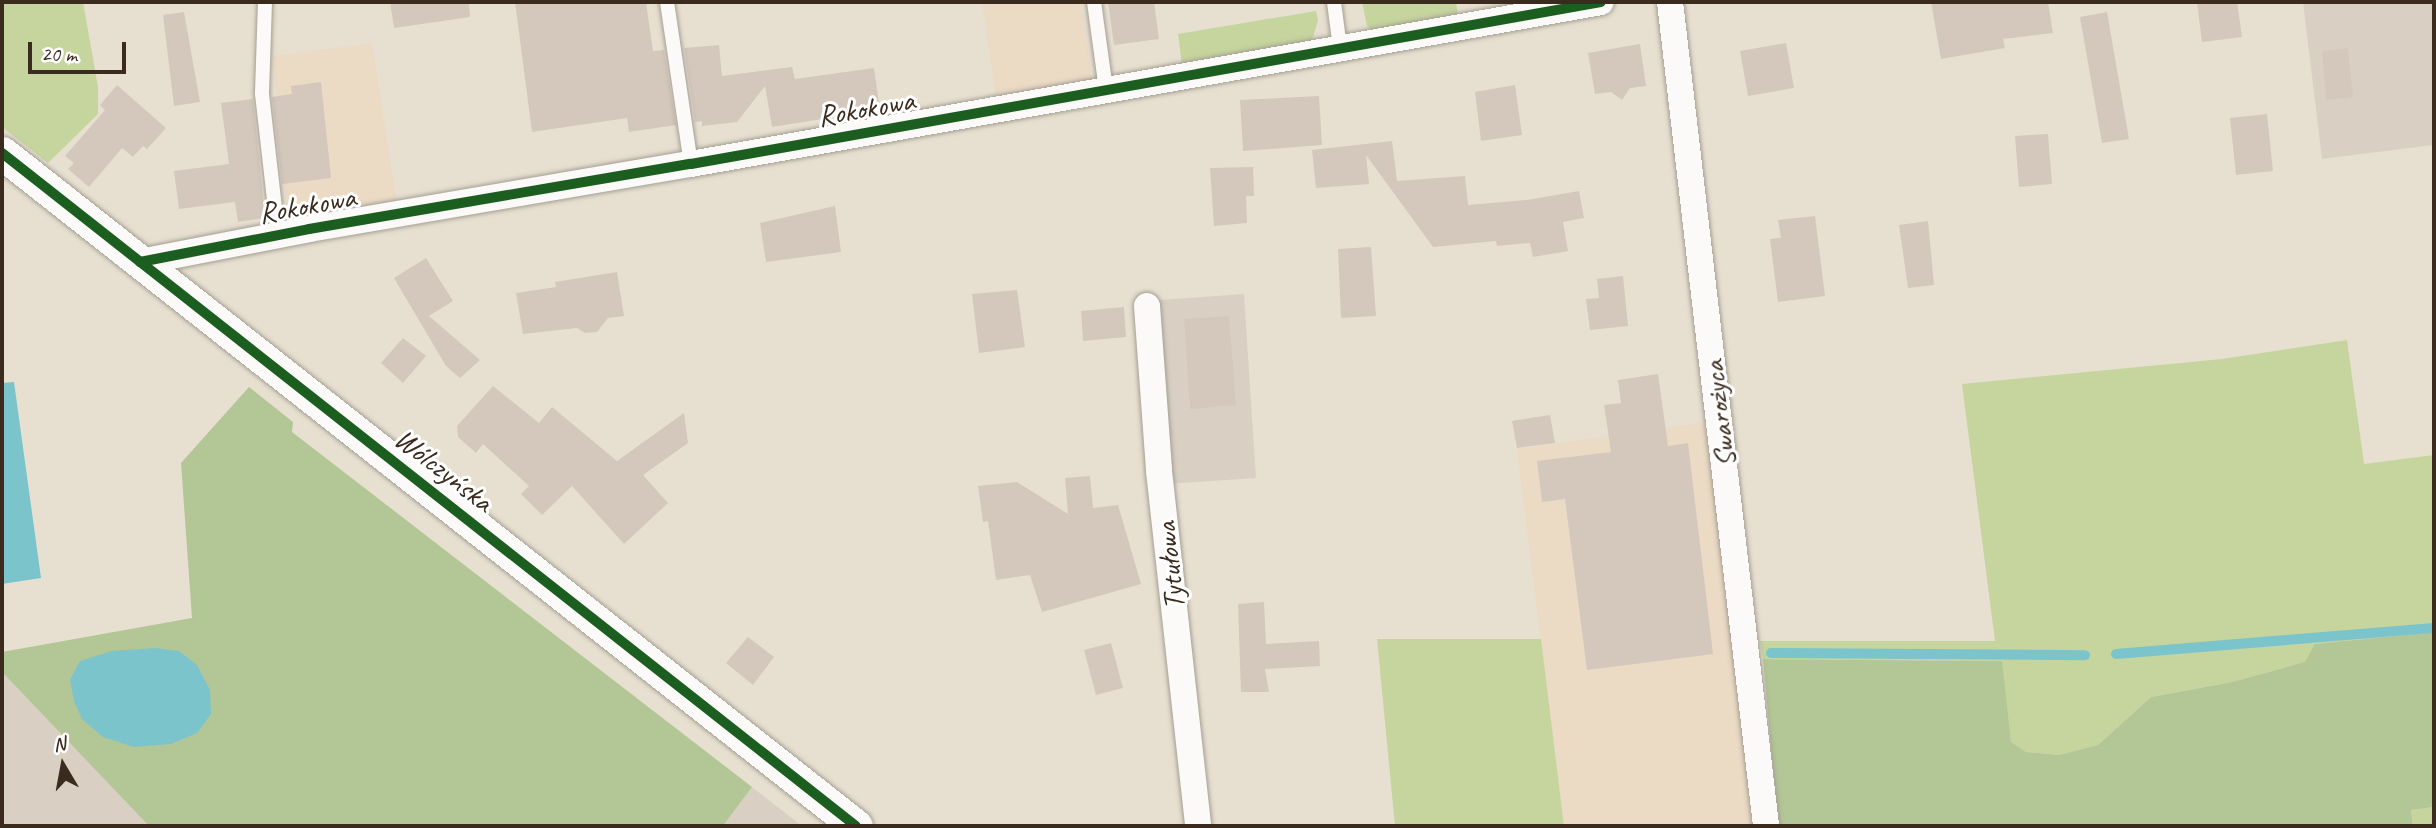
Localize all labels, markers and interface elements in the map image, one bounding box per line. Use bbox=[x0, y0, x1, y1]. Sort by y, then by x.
scale bar bbox=[32, 28, 130, 72]
text: 20 m bbox=[41, 41, 77, 67]
street label: Rokokowa bbox=[815, 82, 917, 134]
street label: Rokokowa bbox=[256, 179, 358, 231]
street label: Swarożyca bbox=[1695, 359, 1743, 469]
street label: Wólczyńska bbox=[388, 420, 500, 520]
street label: Tytułowa bbox=[1147, 520, 1193, 612]
north arrow bbox=[28, 730, 98, 800]
text: N bbox=[51, 731, 67, 757]

